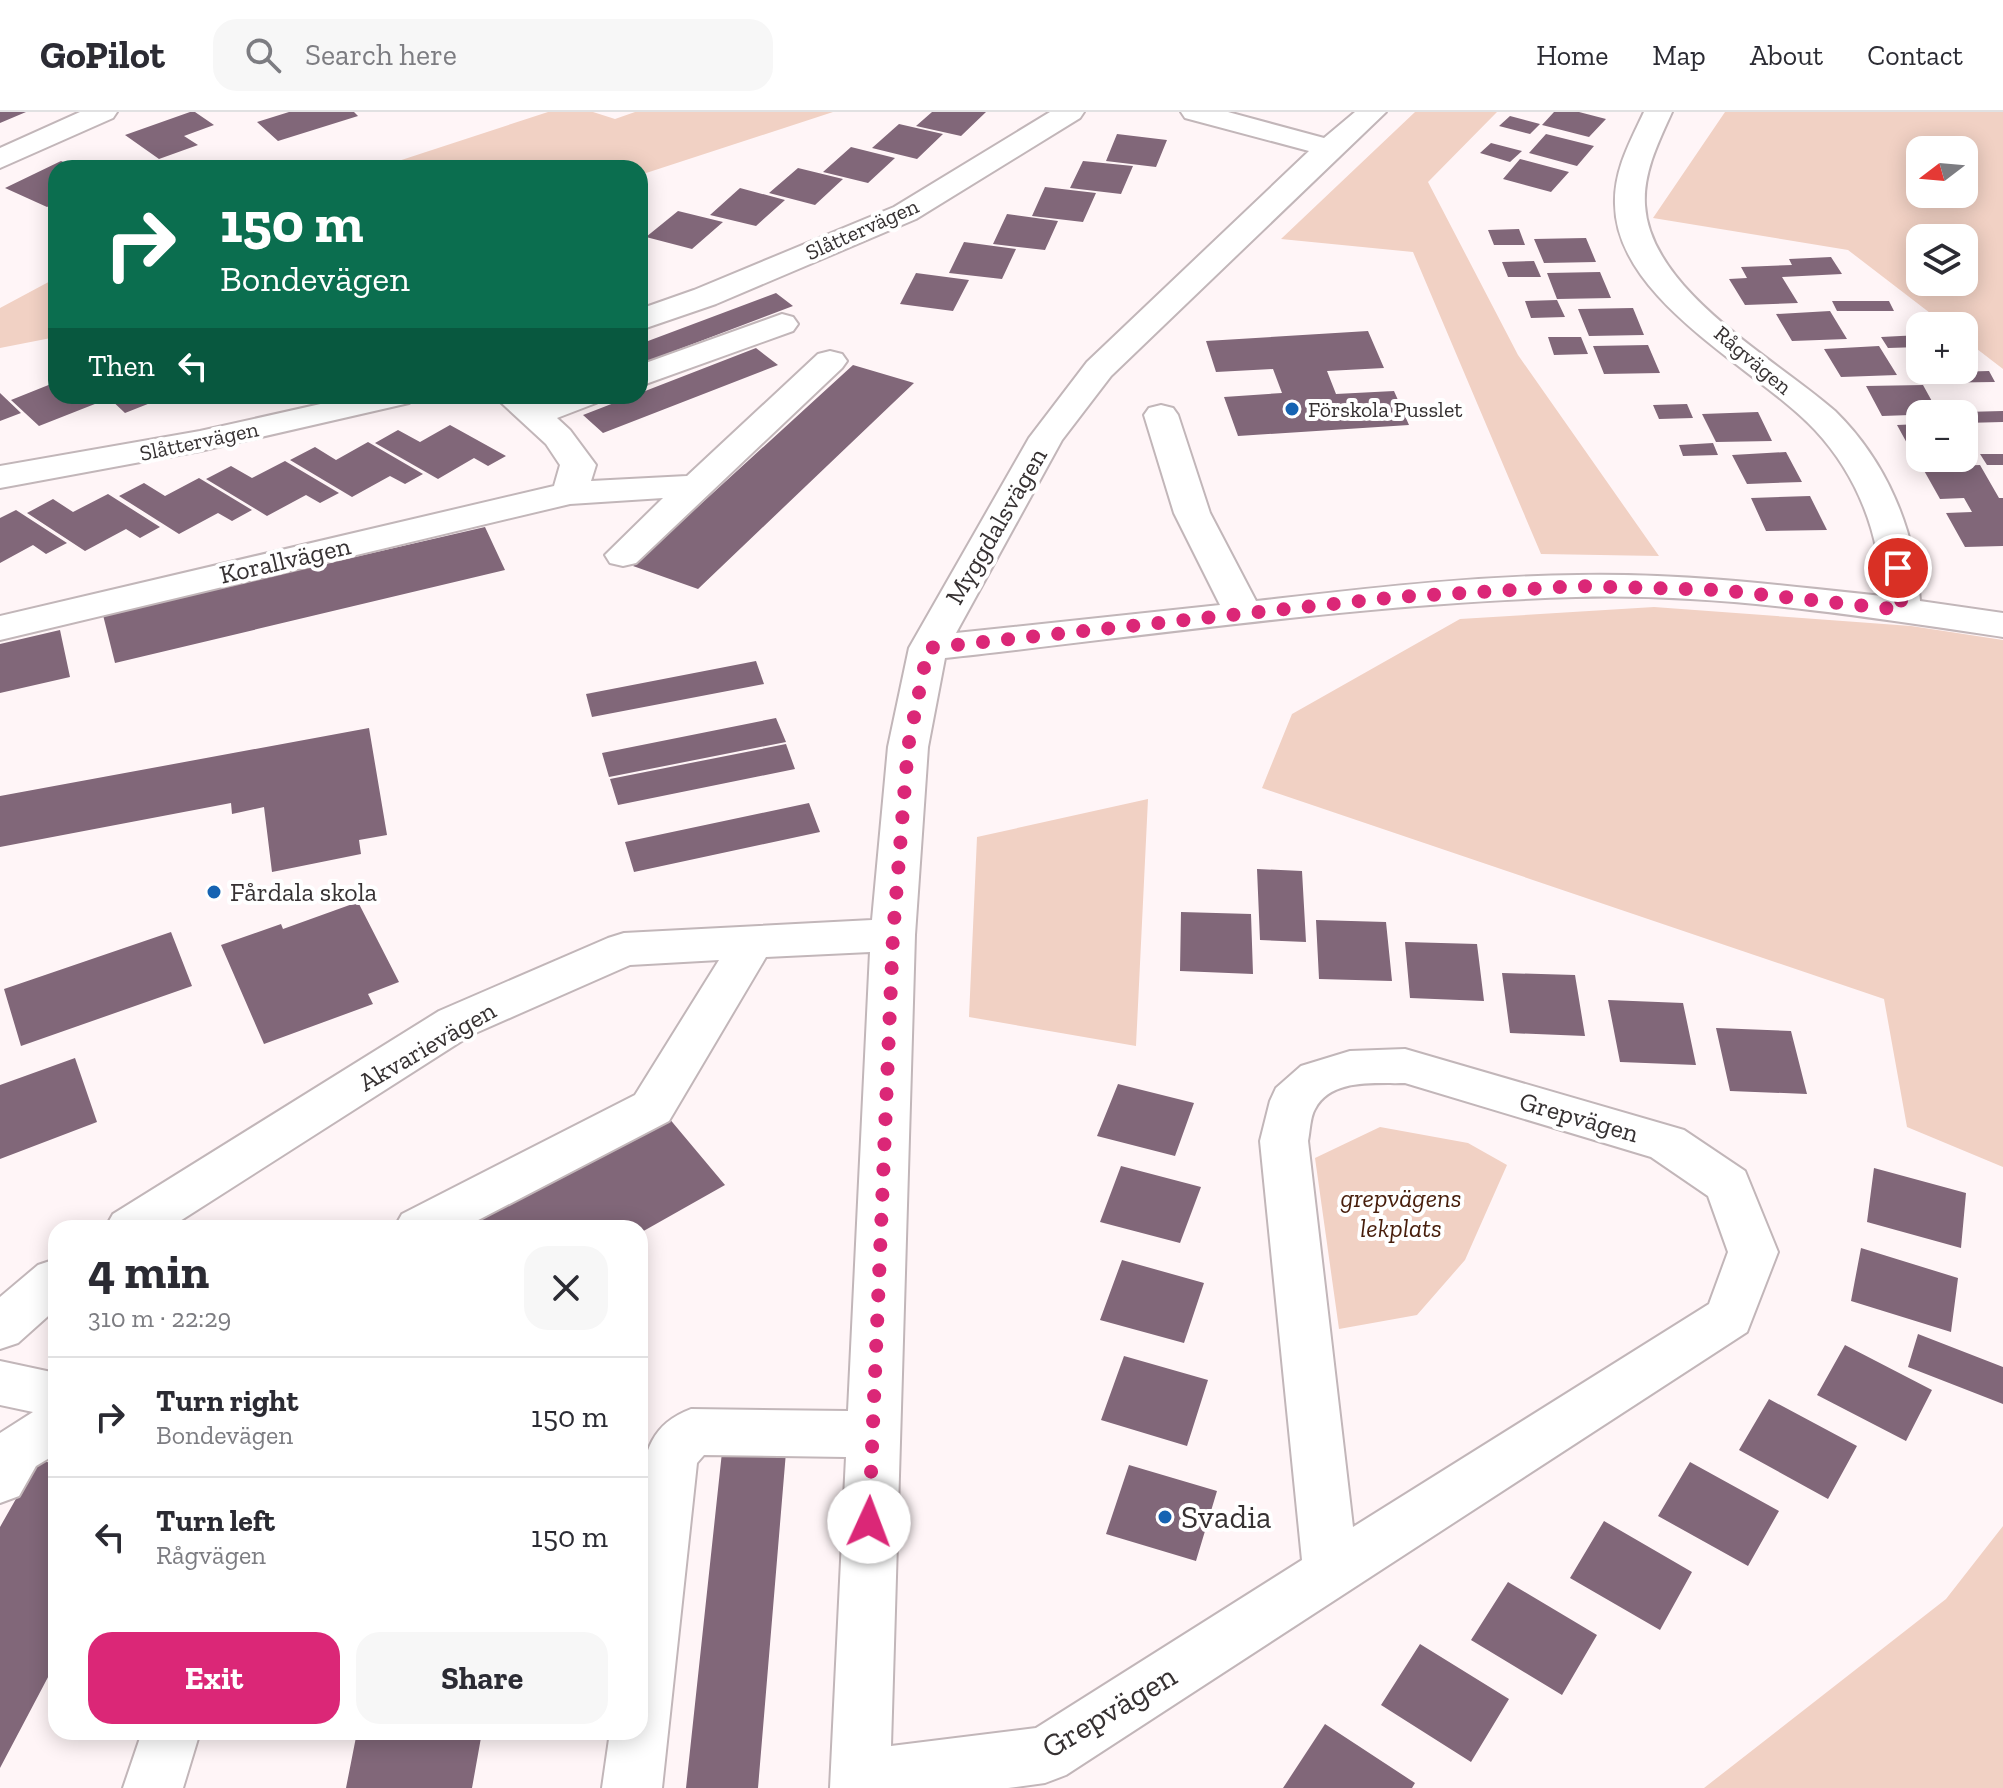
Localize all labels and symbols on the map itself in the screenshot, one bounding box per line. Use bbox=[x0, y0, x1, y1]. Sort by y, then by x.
north arrow bbox=[1906, 136, 1978, 208]
street label: Slåttervägen bbox=[801, 192, 923, 266]
street label: Rågvägen bbox=[1709, 320, 1798, 401]
place label: Förskola Pusslet bbox=[1308, 396, 1463, 423]
marker: Förskola Pusslet bbox=[1283, 400, 1301, 418]
street label: Slåttervägen bbox=[137, 415, 261, 467]
street label: Myggdalsvägen bbox=[938, 442, 1054, 610]
street label: Korallvägen bbox=[216, 529, 354, 591]
pin bbox=[1864, 534, 1932, 602]
place label: Fårdala skola bbox=[230, 876, 378, 908]
marker: Fårdala skola bbox=[205, 883, 223, 901]
street label: Akvarievägen bbox=[353, 994, 501, 1098]
street label: Grepvägen bbox=[1516, 1085, 1642, 1149]
park label: grepvägens lekplats bbox=[1340, 1182, 1462, 1244]
position arrow bbox=[827, 1480, 911, 1564]
place label: Svadia bbox=[1181, 1498, 1272, 1536]
marker: Svadia bbox=[1156, 1508, 1174, 1526]
street label: Grepvägen bbox=[1035, 1656, 1184, 1766]

